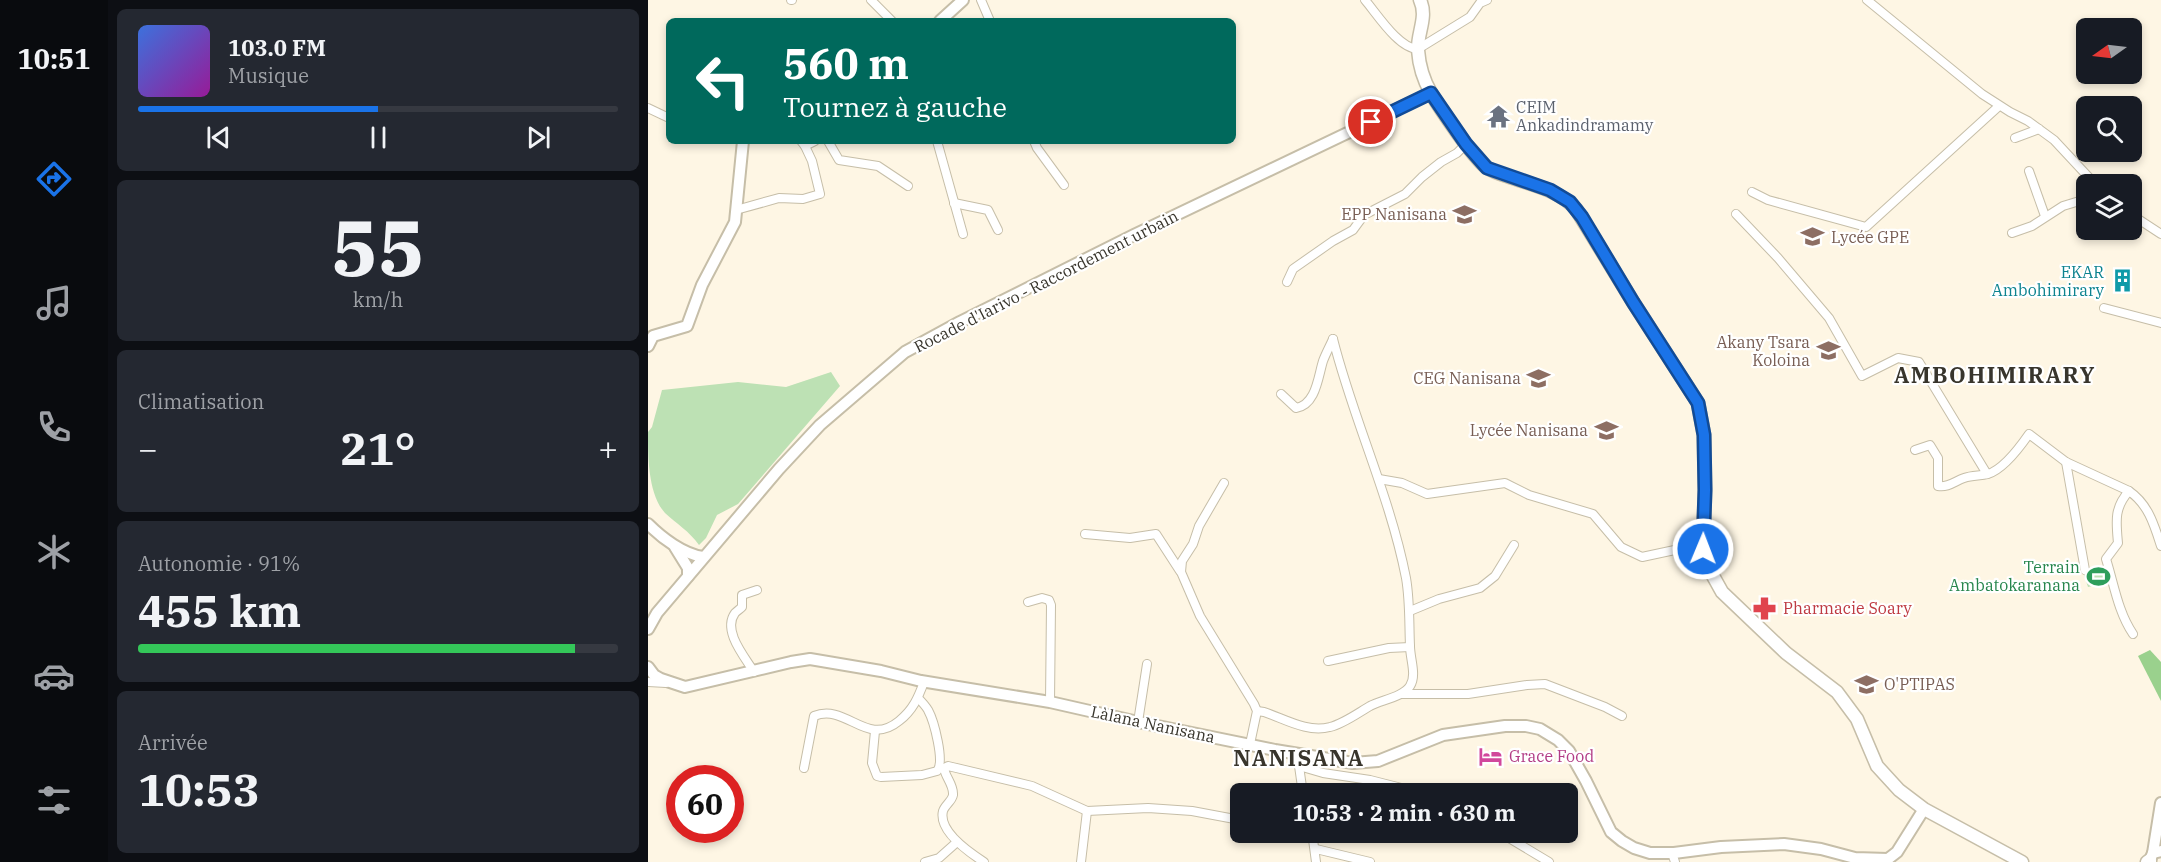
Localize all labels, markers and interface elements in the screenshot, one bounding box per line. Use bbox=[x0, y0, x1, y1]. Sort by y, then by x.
north arrow bbox=[2076, 18, 2142, 84]
map controls bbox=[2076, 18, 2142, 240]
text: 103.0 FM bbox=[228, 33, 326, 62]
text: 560 m bbox=[783, 36, 909, 91]
text: 10:51 bbox=[18, 41, 90, 76]
icon: left bbox=[684, 42, 762, 120]
text: Musique bbox=[228, 62, 309, 89]
text: Tournez à gauche bbox=[783, 89, 1007, 124]
pin bbox=[1345, 96, 1396, 147]
button: search bbox=[2076, 96, 2142, 162]
place label: CEIM Ankadindramamy bbox=[1516, 97, 1654, 135]
temple icon: CEIM Ankadindramamy bbox=[1485, 103, 1511, 129]
icon: arrive bbox=[1354, 105, 1387, 138]
icon: previous bbox=[202, 121, 235, 154]
icon: pause bbox=[362, 121, 395, 154]
icon: next bbox=[522, 121, 555, 154]
icon: directions bbox=[33, 158, 75, 200]
button: layers bbox=[2076, 174, 2142, 240]
text: 55 bbox=[331, 196, 425, 297]
school or university icon: EPP Nanisana bbox=[1452, 201, 1478, 227]
place label: EPP Nanisana bbox=[1341, 204, 1447, 224]
street label: Rocade d'Iarivo - Raccordement urbain bbox=[910, 205, 1182, 357]
school or university icon: Lycée GPE bbox=[1800, 224, 1826, 250]
place label: Lycée GPE bbox=[1831, 227, 1909, 247]
place label: EKAR Ambohimirary bbox=[1992, 262, 2104, 300]
building icon: EKAR Ambohimirary bbox=[2109, 268, 2135, 294]
icon: music bbox=[33, 282, 75, 324]
text: km/h bbox=[353, 286, 403, 313]
place label: Akany Tsara Koloina bbox=[1717, 332, 1810, 370]
school or university icon: Akany Tsara Koloina bbox=[1815, 338, 1841, 364]
district label: AMBOHIMIRARY bbox=[1894, 360, 2096, 389]
school or university icon: CEG Nanisana bbox=[1526, 365, 1552, 391]
place label: CEG Nanisana bbox=[1413, 368, 1521, 388]
text: Climatisation bbox=[138, 388, 264, 415]
icon: phone bbox=[33, 406, 75, 448]
school or university icon: Lycée Nanisana bbox=[1593, 417, 1619, 443]
text: 21° bbox=[340, 419, 416, 477]
place label: Lycée Nanisana bbox=[1470, 420, 1588, 440]
text: − bbox=[138, 427, 158, 470]
text: + bbox=[598, 427, 618, 470]
position arrow bbox=[1671, 517, 1735, 581]
icon: climate bbox=[33, 531, 75, 573]
text: Autonomie · 91% bbox=[138, 550, 300, 577]
place label: Terrain Ambatokaranana bbox=[1949, 557, 2080, 595]
sports icon: Terrain Ambatokaranana bbox=[2085, 563, 2111, 589]
text: 455 km bbox=[138, 581, 301, 639]
pharmacy icon: Pharmacie Soary bbox=[1752, 595, 1778, 621]
place label: Pharmacie Soary bbox=[1783, 598, 1912, 618]
icon: car bbox=[33, 655, 75, 697]
school or university icon: O'PTIPAS bbox=[1853, 671, 1879, 697]
place label: O'PTIPAS bbox=[1884, 674, 1955, 694]
street label: Làlana Nanisana bbox=[1089, 701, 1217, 747]
text: Arrivée bbox=[138, 729, 208, 756]
district label: NANISANA bbox=[1233, 743, 1365, 772]
hotel icon: Grace Food bbox=[1478, 743, 1504, 769]
place label: Grace Food bbox=[1509, 746, 1594, 766]
text: 10:53 bbox=[138, 760, 260, 818]
speed limit sign: 60 bbox=[666, 765, 744, 843]
icon: filters bbox=[33, 779, 75, 821]
text: 10:53 · 2 min · 630 m bbox=[1292, 798, 1516, 827]

